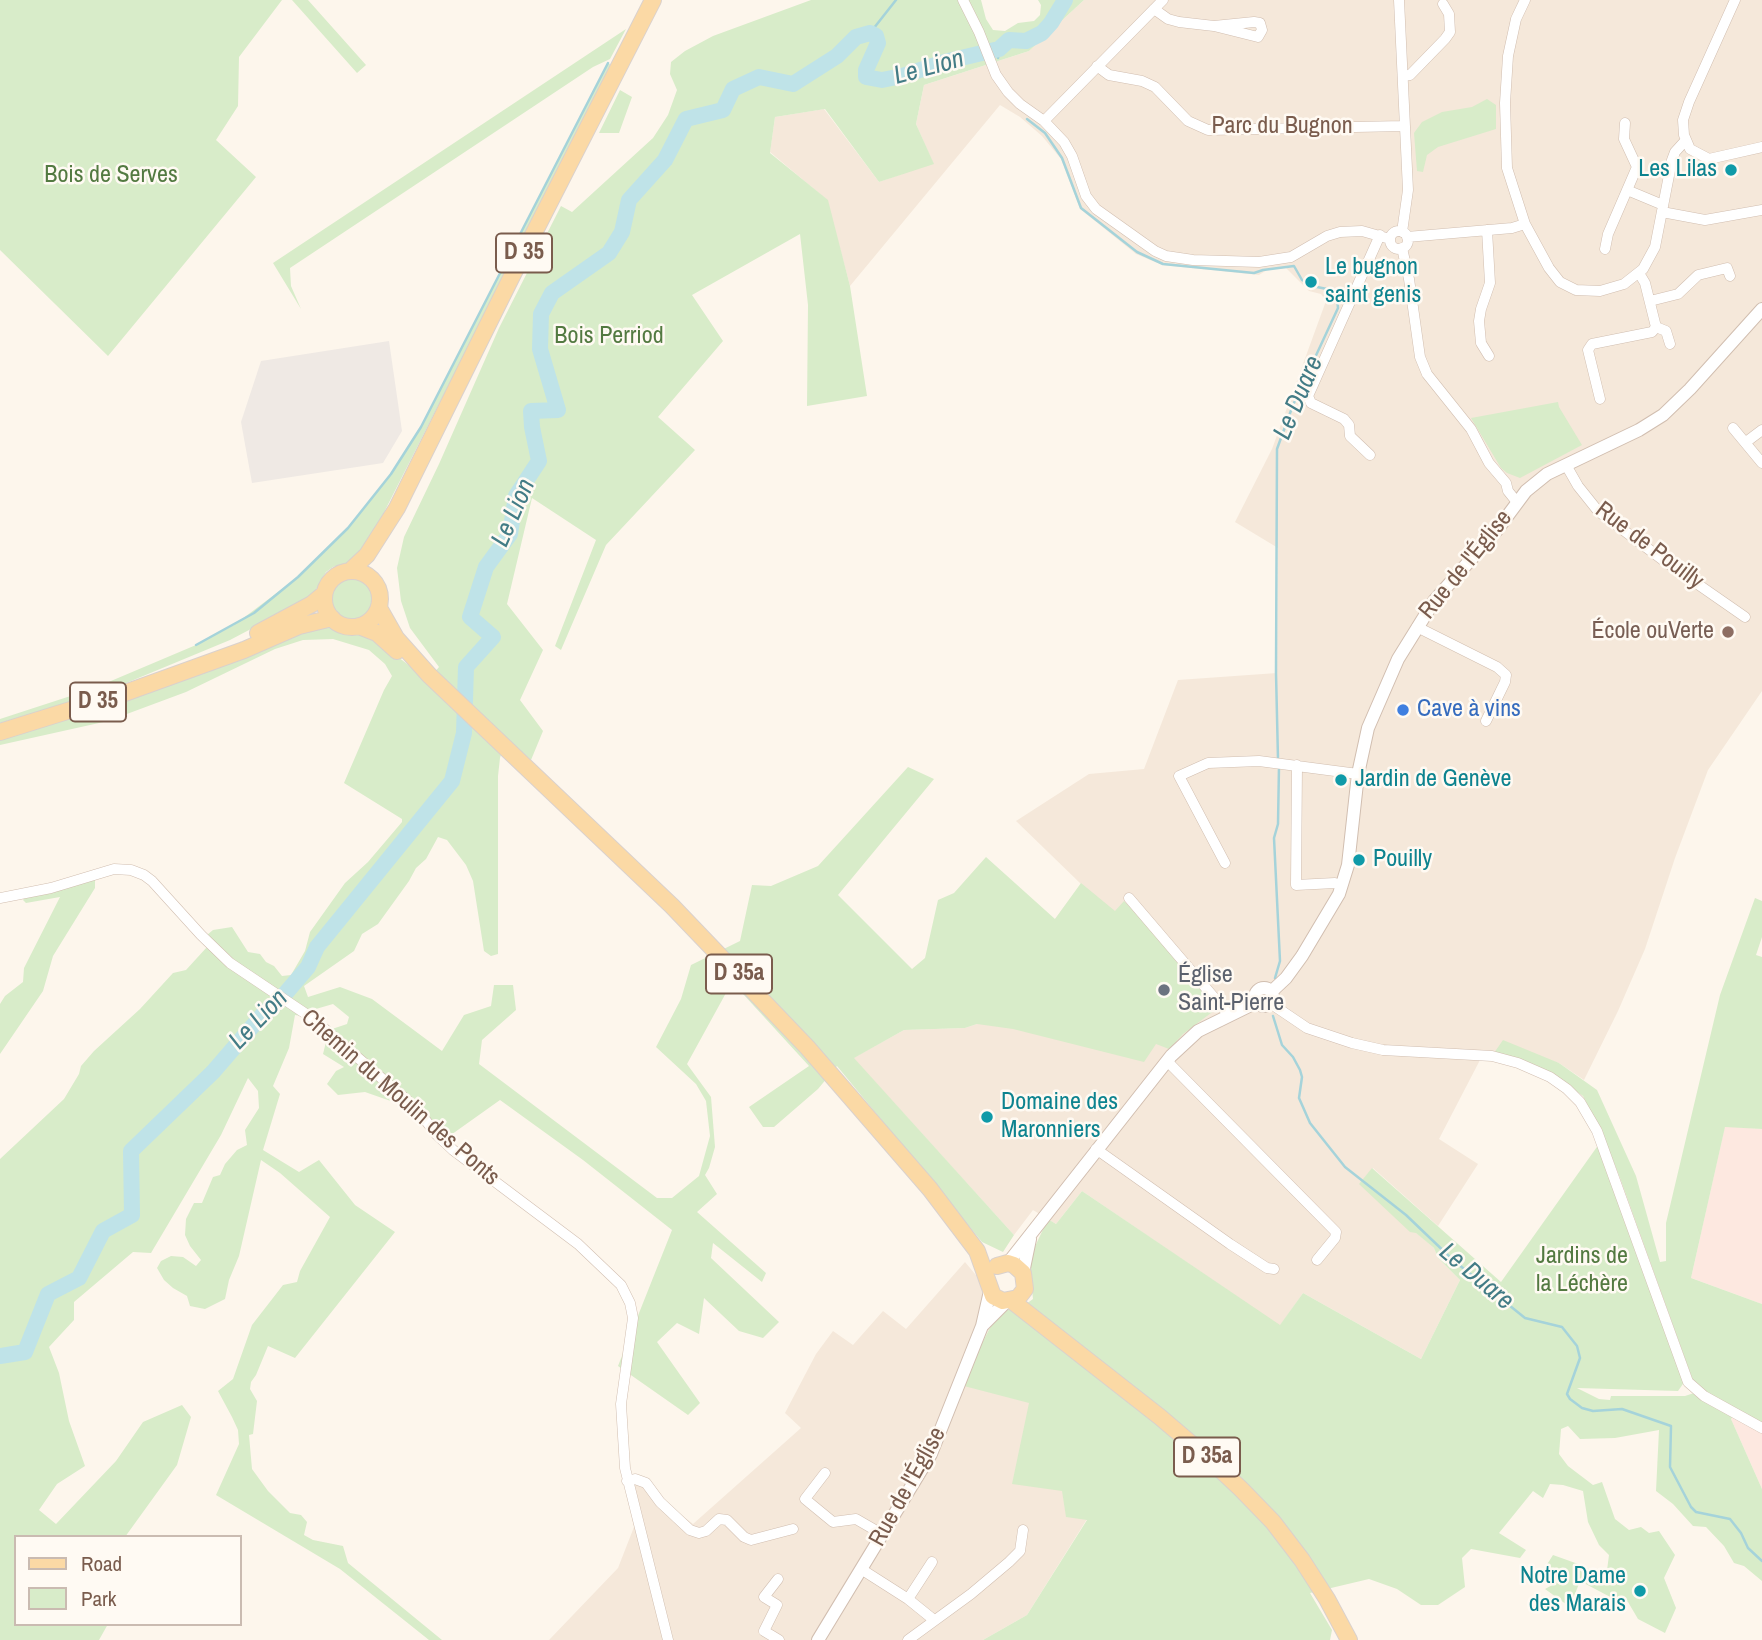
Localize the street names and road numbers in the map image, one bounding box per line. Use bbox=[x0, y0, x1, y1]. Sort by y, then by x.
street label: Parc du Bugnon bbox=[1211, 113, 1353, 141]
road number: D 35 bbox=[496, 234, 552, 272]
street label: Rue de Pouilly bbox=[1589, 496, 1709, 596]
street label: Rue de l'Église bbox=[1413, 505, 1519, 625]
road number: D 35 bbox=[70, 682, 126, 722]
road number: D 35a bbox=[706, 954, 772, 993]
street label: Chemin du Moulin des Ponts bbox=[295, 1004, 505, 1192]
street label: Rue de l'Église bbox=[863, 1422, 953, 1552]
road number: D 35a bbox=[1174, 1438, 1240, 1476]

